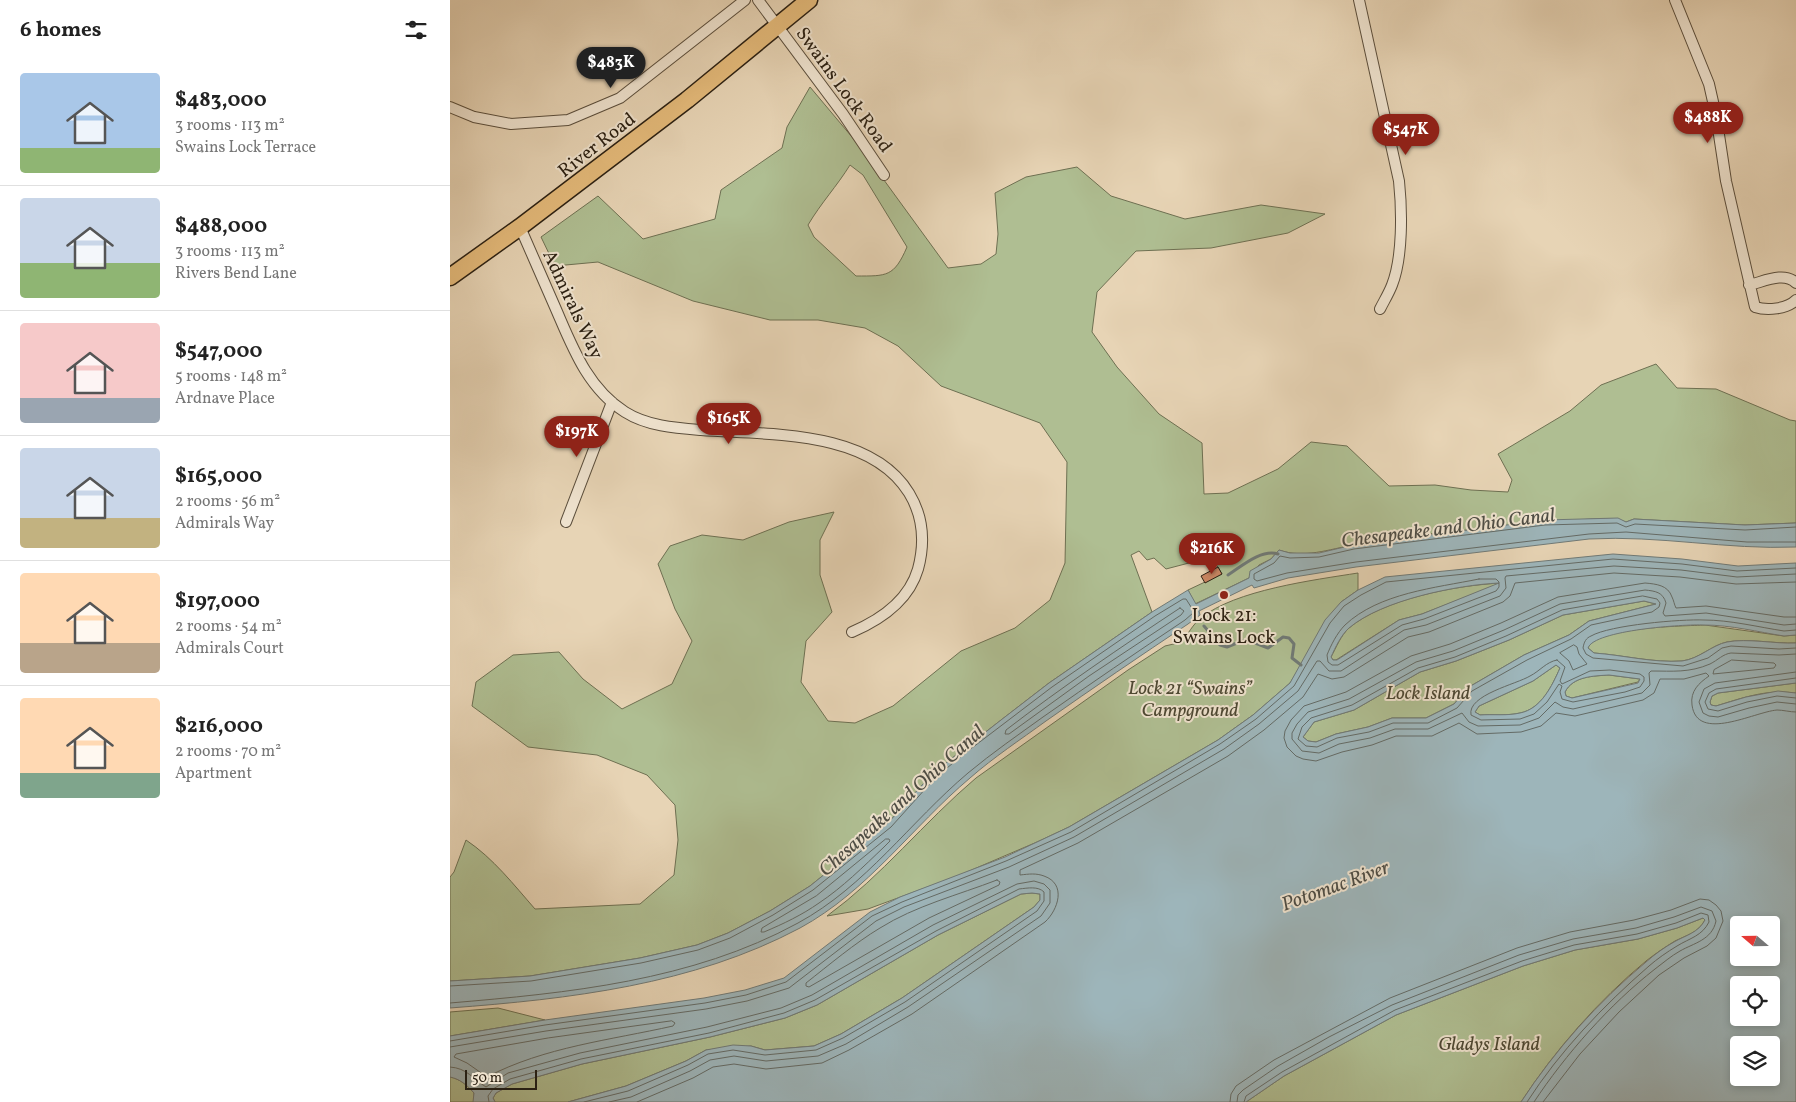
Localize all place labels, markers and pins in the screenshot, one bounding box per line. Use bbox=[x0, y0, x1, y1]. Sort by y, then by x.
pin: $483K bbox=[576, 46, 646, 89]
pin: $488K bbox=[1673, 102, 1743, 144]
pin: $547K bbox=[1371, 114, 1441, 156]
pin: $165K bbox=[694, 402, 764, 445]
pin: $197K bbox=[542, 416, 612, 458]
pin: $216K bbox=[1177, 532, 1247, 575]
marker: Lock 21: Swains Lock bbox=[1218, 589, 1230, 601]
place label: Lock 21: Swains Lock bbox=[1173, 603, 1275, 651]

